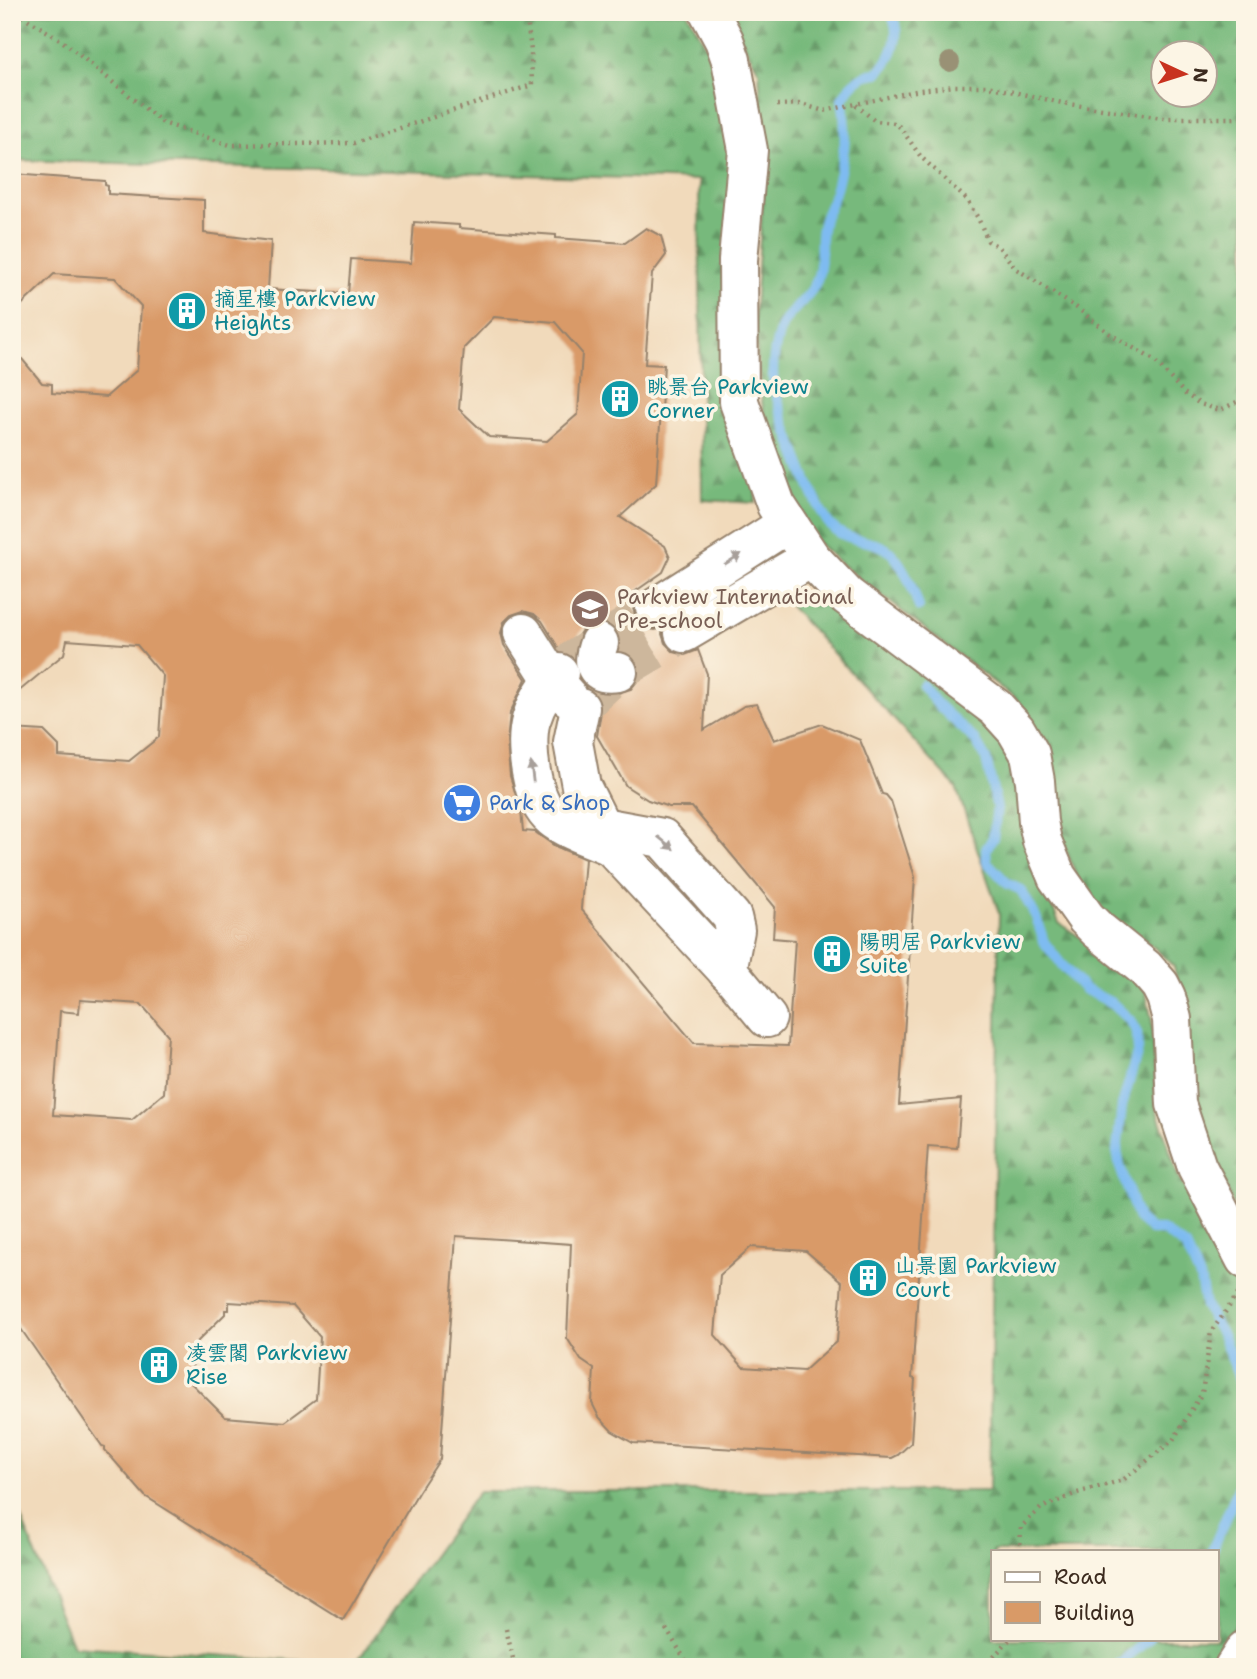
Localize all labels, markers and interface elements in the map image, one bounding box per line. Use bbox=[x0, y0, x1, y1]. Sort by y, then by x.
north arrow bbox=[1148, 38, 1218, 108]
text: N bbox=[1187, 67, 1213, 84]
place label: 摘星樓 Parkview Heights bbox=[214, 285, 376, 337]
building icon: 摘星樓 Parkview Heights bbox=[166, 290, 208, 332]
place label: 眺景台 Parkview Corner bbox=[647, 373, 809, 425]
building icon: 眺景台 Parkview Corner bbox=[599, 378, 641, 420]
one-way arrow bbox=[724, 552, 743, 565]
place label: Parkview International Pre-school bbox=[617, 583, 854, 635]
school or university icon: Parkview International Pre-school bbox=[569, 588, 611, 630]
one-way arrow bbox=[526, 761, 537, 783]
supermarket icon: Park & Shop bbox=[441, 782, 483, 824]
place label: Park & Shop bbox=[489, 789, 610, 817]
one-way arrow bbox=[657, 836, 675, 851]
place label: 陽明居 Parkview Suite bbox=[859, 928, 1021, 980]
building icon: 陽明居 Parkview Suite bbox=[811, 933, 853, 975]
place label: 山景園 Parkview Court bbox=[895, 1252, 1057, 1304]
building icon: 山景園 Parkview Court bbox=[847, 1257, 889, 1299]
place label: 凌雲閣 Parkview Rise bbox=[186, 1339, 348, 1391]
building icon: 凌雲閣 Parkview Rise bbox=[138, 1344, 180, 1386]
legend bbox=[991, 1550, 1218, 1640]
text: Road bbox=[1054, 1563, 1107, 1591]
text: Building bbox=[1054, 1599, 1134, 1627]

